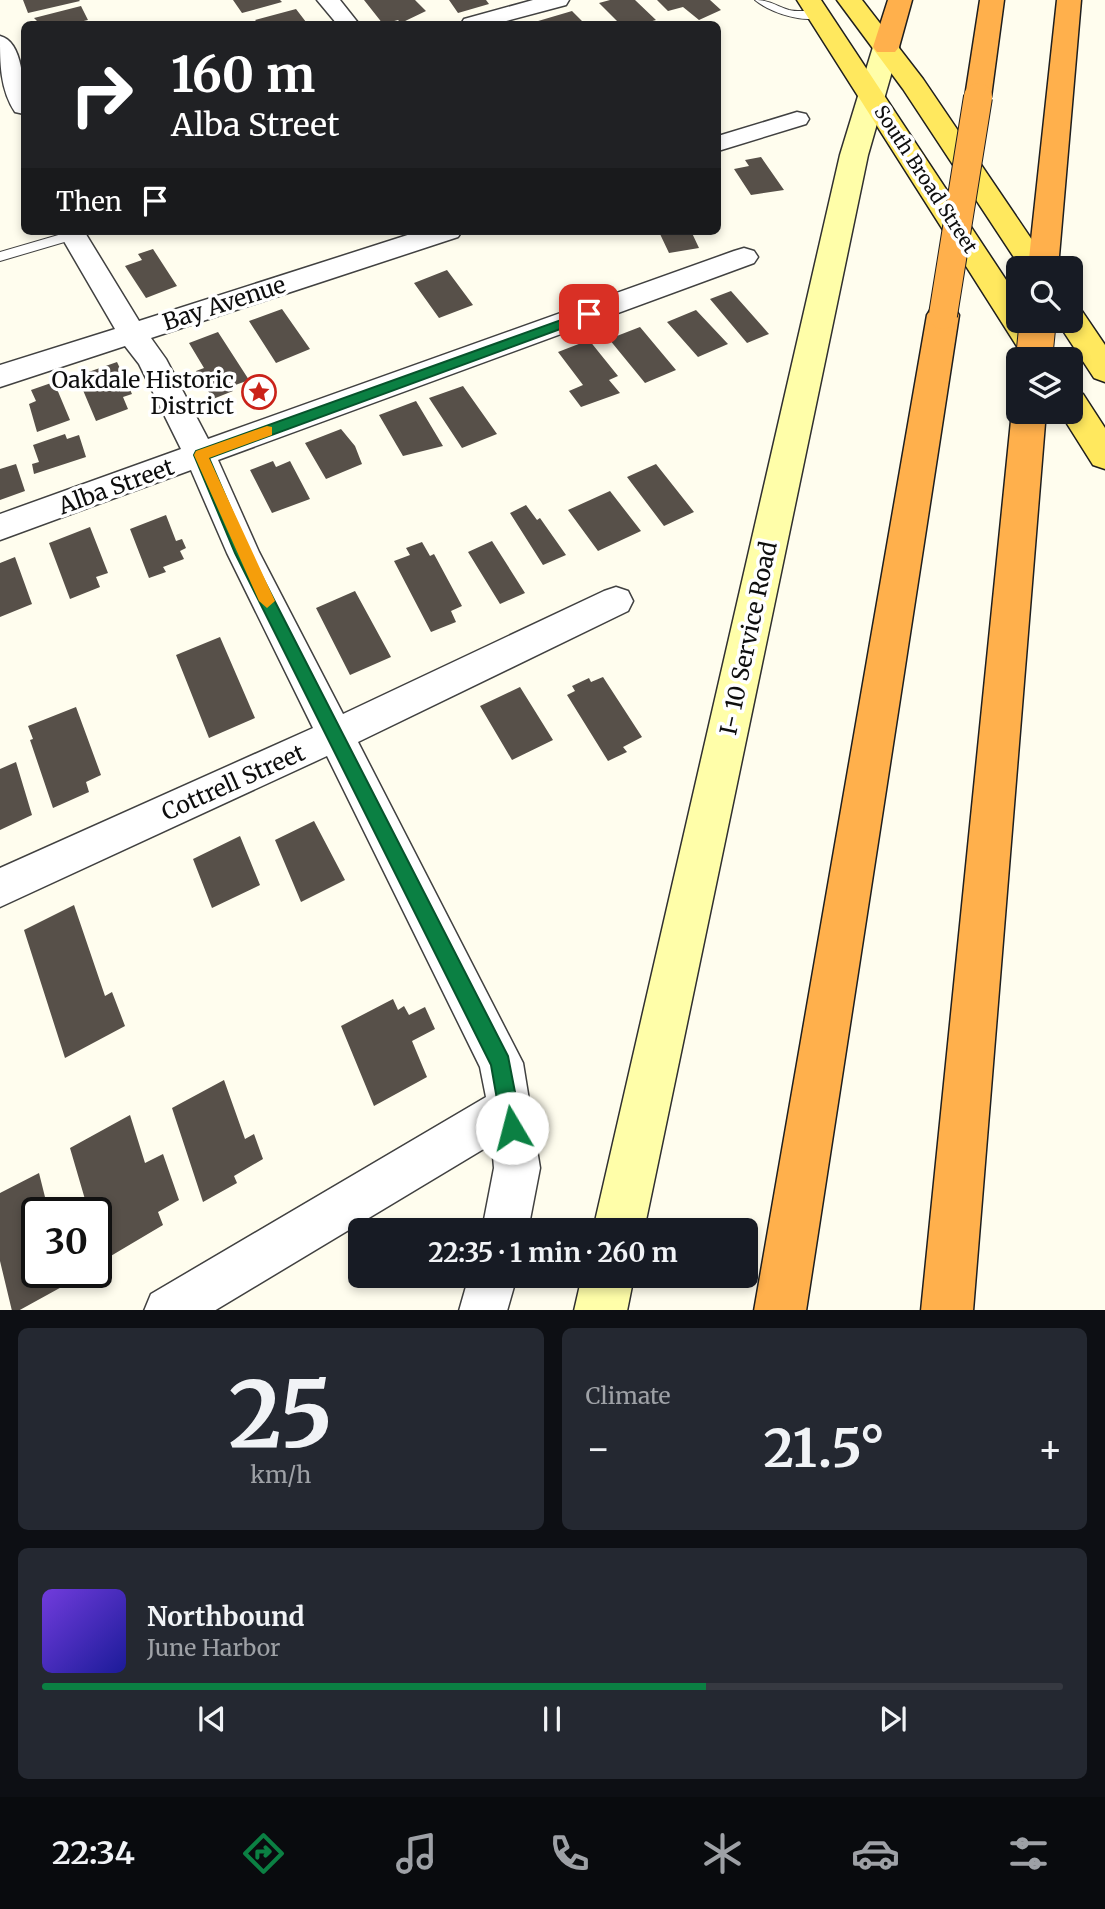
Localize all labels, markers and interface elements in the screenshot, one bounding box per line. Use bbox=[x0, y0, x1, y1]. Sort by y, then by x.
text: 160 m bbox=[171, 44, 315, 105]
icon: right bbox=[56, 49, 147, 140]
street label: South Broad Street bbox=[869, 101, 983, 258]
text: Alba Street bbox=[171, 105, 339, 145]
icon: arrive bbox=[136, 182, 174, 220]
text: Then bbox=[56, 185, 122, 218]
map controls bbox=[1006, 256, 1083, 424]
button: search bbox=[1006, 256, 1083, 333]
street label: Bay Avenue bbox=[159, 270, 289, 336]
pin bbox=[559, 284, 619, 344]
icon: arrive bbox=[570, 295, 608, 333]
button: layers bbox=[1006, 347, 1083, 424]
place label: Oakdale Historic District bbox=[52, 365, 234, 420]
place icon: Oakdale Historic District bbox=[240, 373, 278, 411]
street label: Alba Street bbox=[53, 452, 178, 521]
street label: I- 10 Service Road bbox=[713, 538, 783, 737]
street label: Cottrell Street bbox=[157, 738, 309, 826]
position arrow bbox=[475, 1091, 549, 1165]
speed limit sign: 30 bbox=[21, 1197, 112, 1288]
text: 22:35 · 1 min · 260 m bbox=[428, 1236, 678, 1269]
text: 25 bbox=[229, 1357, 333, 1472]
text: Climate bbox=[586, 1381, 671, 1410]
text: 21.5° bbox=[764, 1416, 885, 1481]
text: − bbox=[586, 1425, 611, 1472]
text: + bbox=[1038, 1425, 1063, 1472]
text: km/h bbox=[250, 1460, 311, 1489]
text: Northbound bbox=[147, 1600, 305, 1633]
text: June Harbor bbox=[147, 1633, 280, 1662]
icon: previous bbox=[193, 1700, 231, 1738]
icon: pause bbox=[533, 1700, 571, 1738]
icon: next bbox=[874, 1700, 912, 1738]
icon: directions bbox=[239, 1829, 288, 1878]
icon: music bbox=[392, 1829, 441, 1878]
icon: phone bbox=[545, 1829, 594, 1878]
icon: climate bbox=[698, 1829, 747, 1878]
icon: car bbox=[851, 1829, 900, 1878]
icon: filters bbox=[1004, 1829, 1053, 1878]
text: 22:34 bbox=[52, 1833, 135, 1873]

